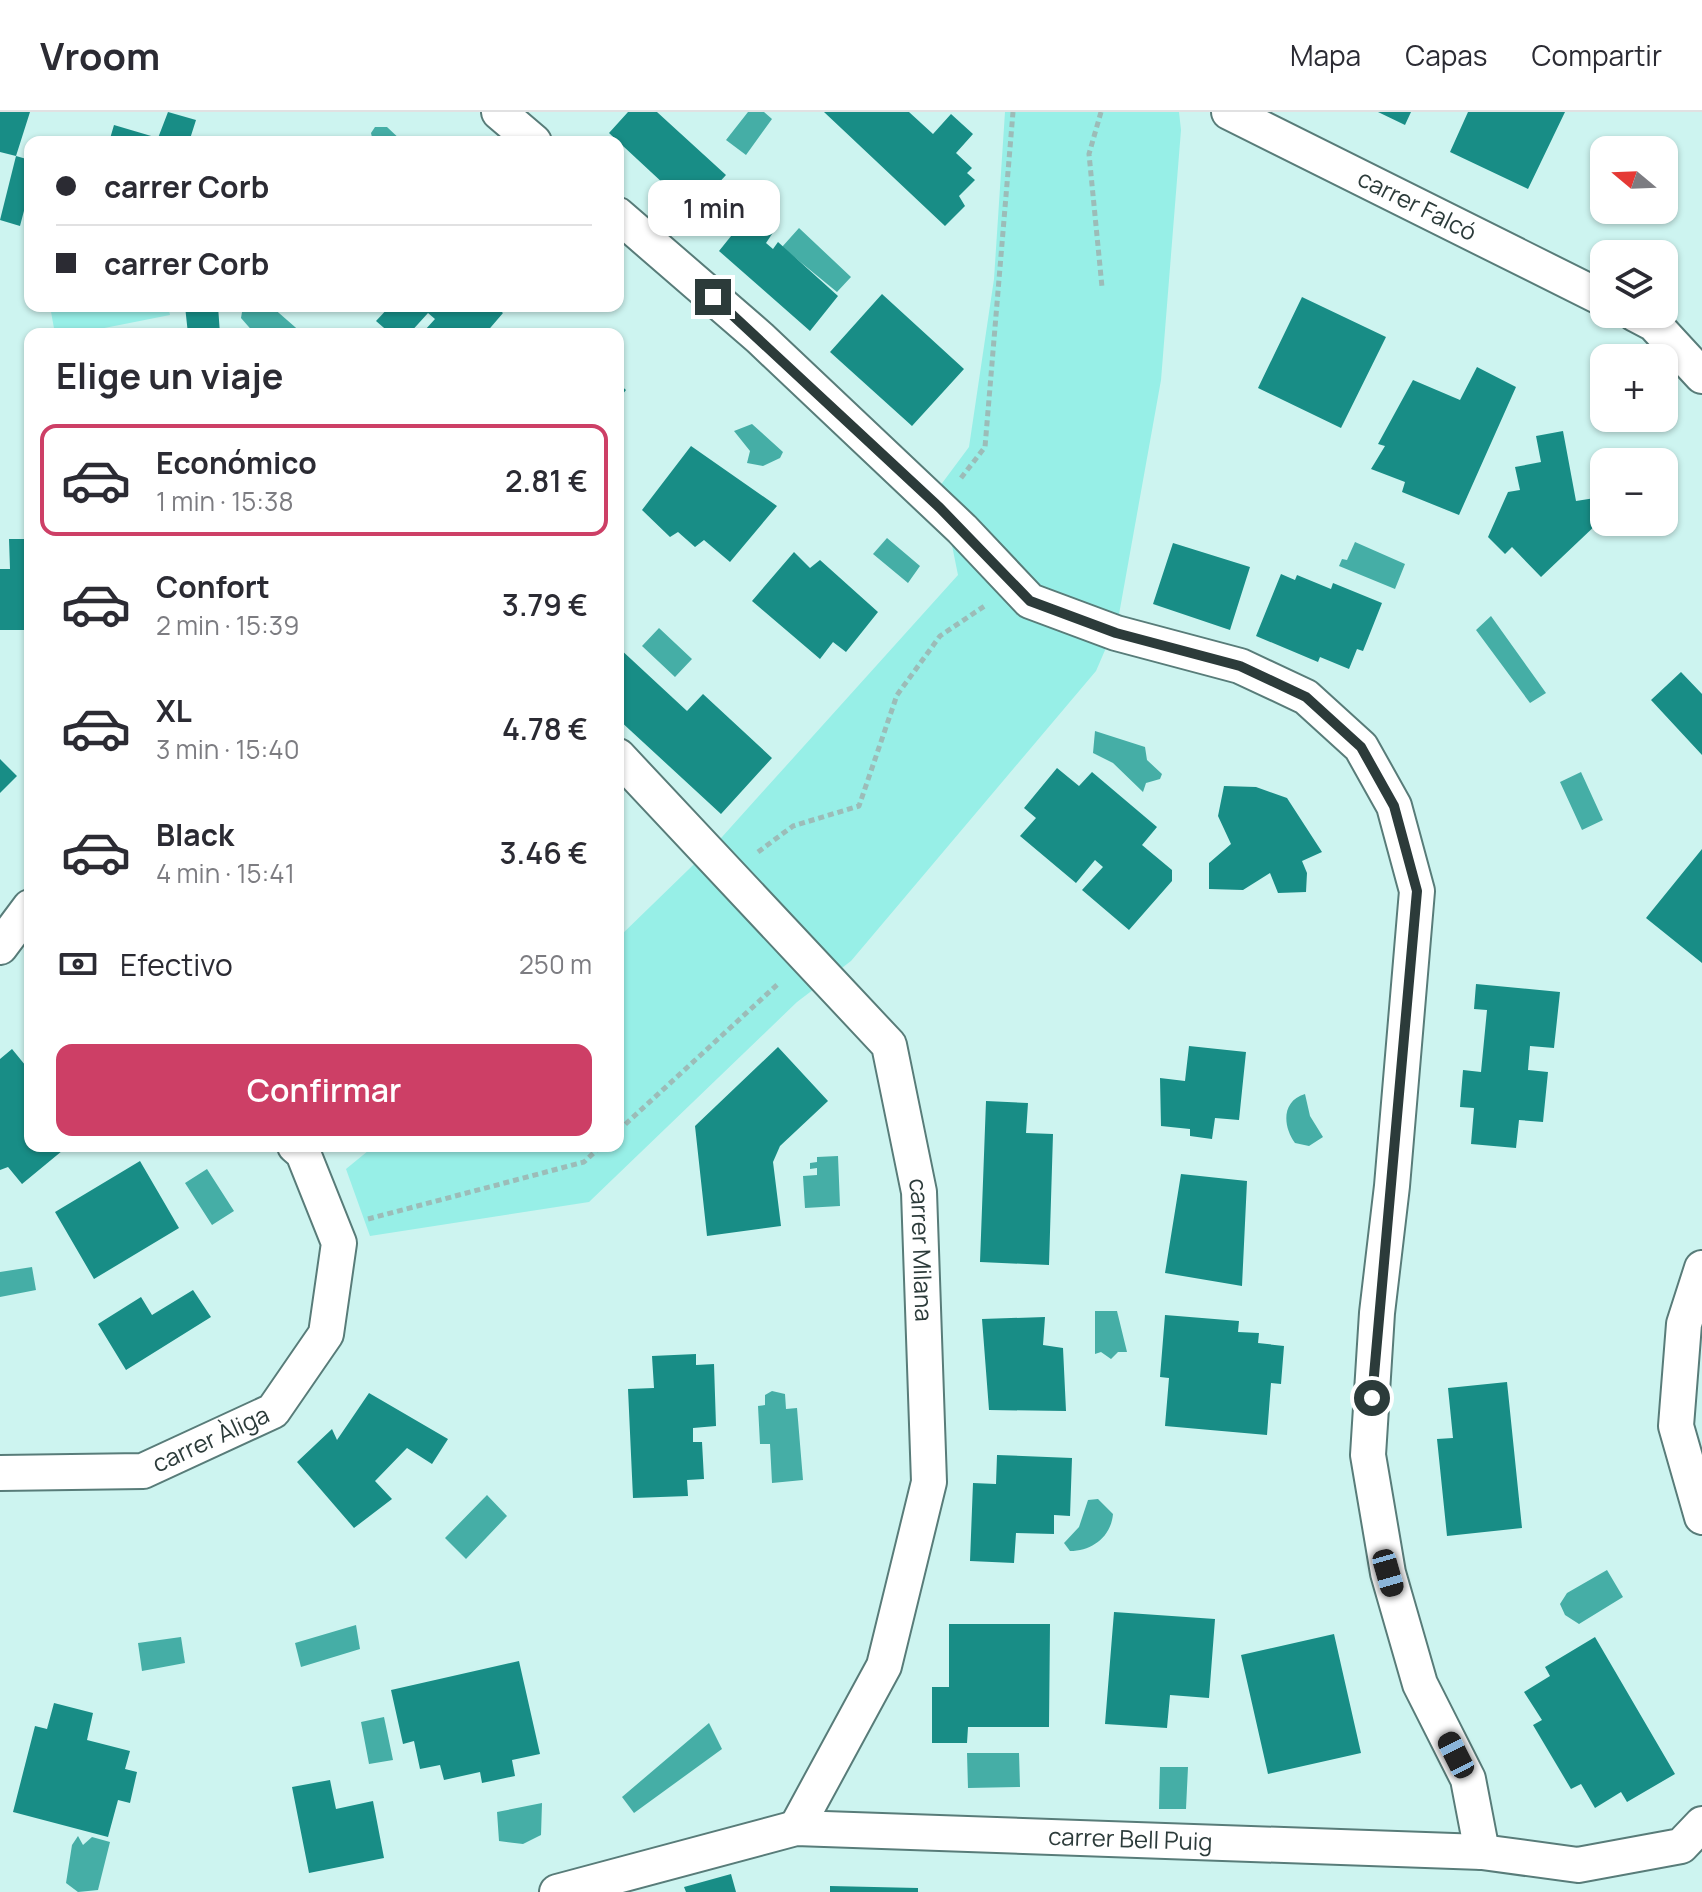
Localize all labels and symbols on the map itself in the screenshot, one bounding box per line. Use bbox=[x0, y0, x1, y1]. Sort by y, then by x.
north arrow bbox=[1590, 136, 1678, 224]
street label: carrer Falcó bbox=[1353, 161, 1483, 248]
callout: 1 min bbox=[647, 181, 779, 237]
route end bbox=[695, 279, 731, 315]
street label: carrer Milana bbox=[902, 1175, 941, 1322]
route start bbox=[1354, 1380, 1390, 1416]
street label: carrer Àliga bbox=[147, 1397, 274, 1479]
car bbox=[1370, 1547, 1406, 1599]
car bbox=[1434, 1728, 1478, 1782]
street label: carrer Bell Puig bbox=[1048, 1819, 1213, 1858]

